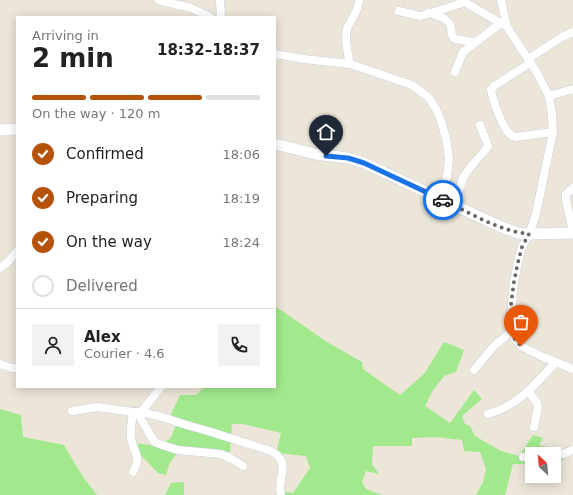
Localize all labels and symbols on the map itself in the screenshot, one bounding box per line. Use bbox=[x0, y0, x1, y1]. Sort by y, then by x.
pin bbox=[309, 115, 343, 156]
courier bbox=[423, 180, 463, 220]
pin bbox=[504, 305, 538, 346]
north arrow bbox=[525, 447, 561, 483]

